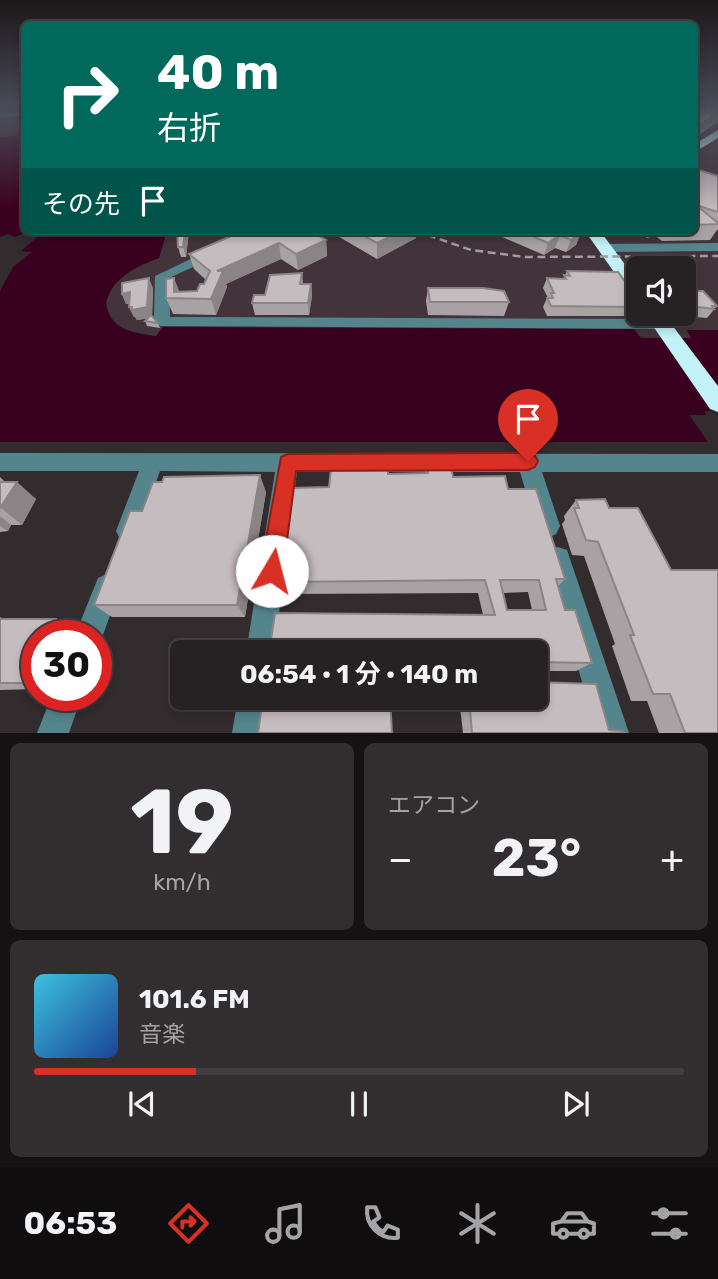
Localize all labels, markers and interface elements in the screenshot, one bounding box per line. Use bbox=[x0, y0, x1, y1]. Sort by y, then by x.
text: 40 m bbox=[157, 43, 279, 101]
icon: right bbox=[42, 49, 133, 140]
text: 右折 bbox=[157, 109, 221, 147]
icon: arrive bbox=[134, 182, 172, 220]
text: その先 bbox=[42, 189, 120, 220]
map controls bbox=[626, 256, 696, 326]
button: sound bbox=[626, 256, 696, 326]
pin bbox=[498, 389, 558, 461]
icon: arrive bbox=[509, 400, 547, 438]
position arrow bbox=[235, 534, 309, 608]
speed limit sign: 30 bbox=[21, 620, 112, 711]
text: 06:54 · 1 分 · 140 m bbox=[240, 659, 478, 690]
text: 19 bbox=[130, 768, 234, 876]
text: エアコン bbox=[388, 791, 480, 819]
text: 23° bbox=[492, 827, 581, 889]
text: − bbox=[388, 836, 413, 882]
text: + bbox=[660, 836, 684, 882]
text: km/h bbox=[153, 868, 211, 896]
text: 101.6 FM bbox=[139, 984, 250, 1015]
text: 音楽 bbox=[139, 1020, 185, 1048]
icon: previous bbox=[123, 1085, 161, 1123]
icon: pause bbox=[340, 1085, 378, 1123]
icon: next bbox=[557, 1085, 595, 1123]
icon: directions bbox=[164, 1199, 213, 1248]
icon: music bbox=[261, 1199, 310, 1248]
icon: phone bbox=[357, 1199, 406, 1248]
icon: climate bbox=[453, 1199, 502, 1248]
icon: car bbox=[549, 1199, 598, 1248]
icon: filters bbox=[645, 1199, 694, 1248]
text: 06:53 bbox=[24, 1204, 117, 1242]

